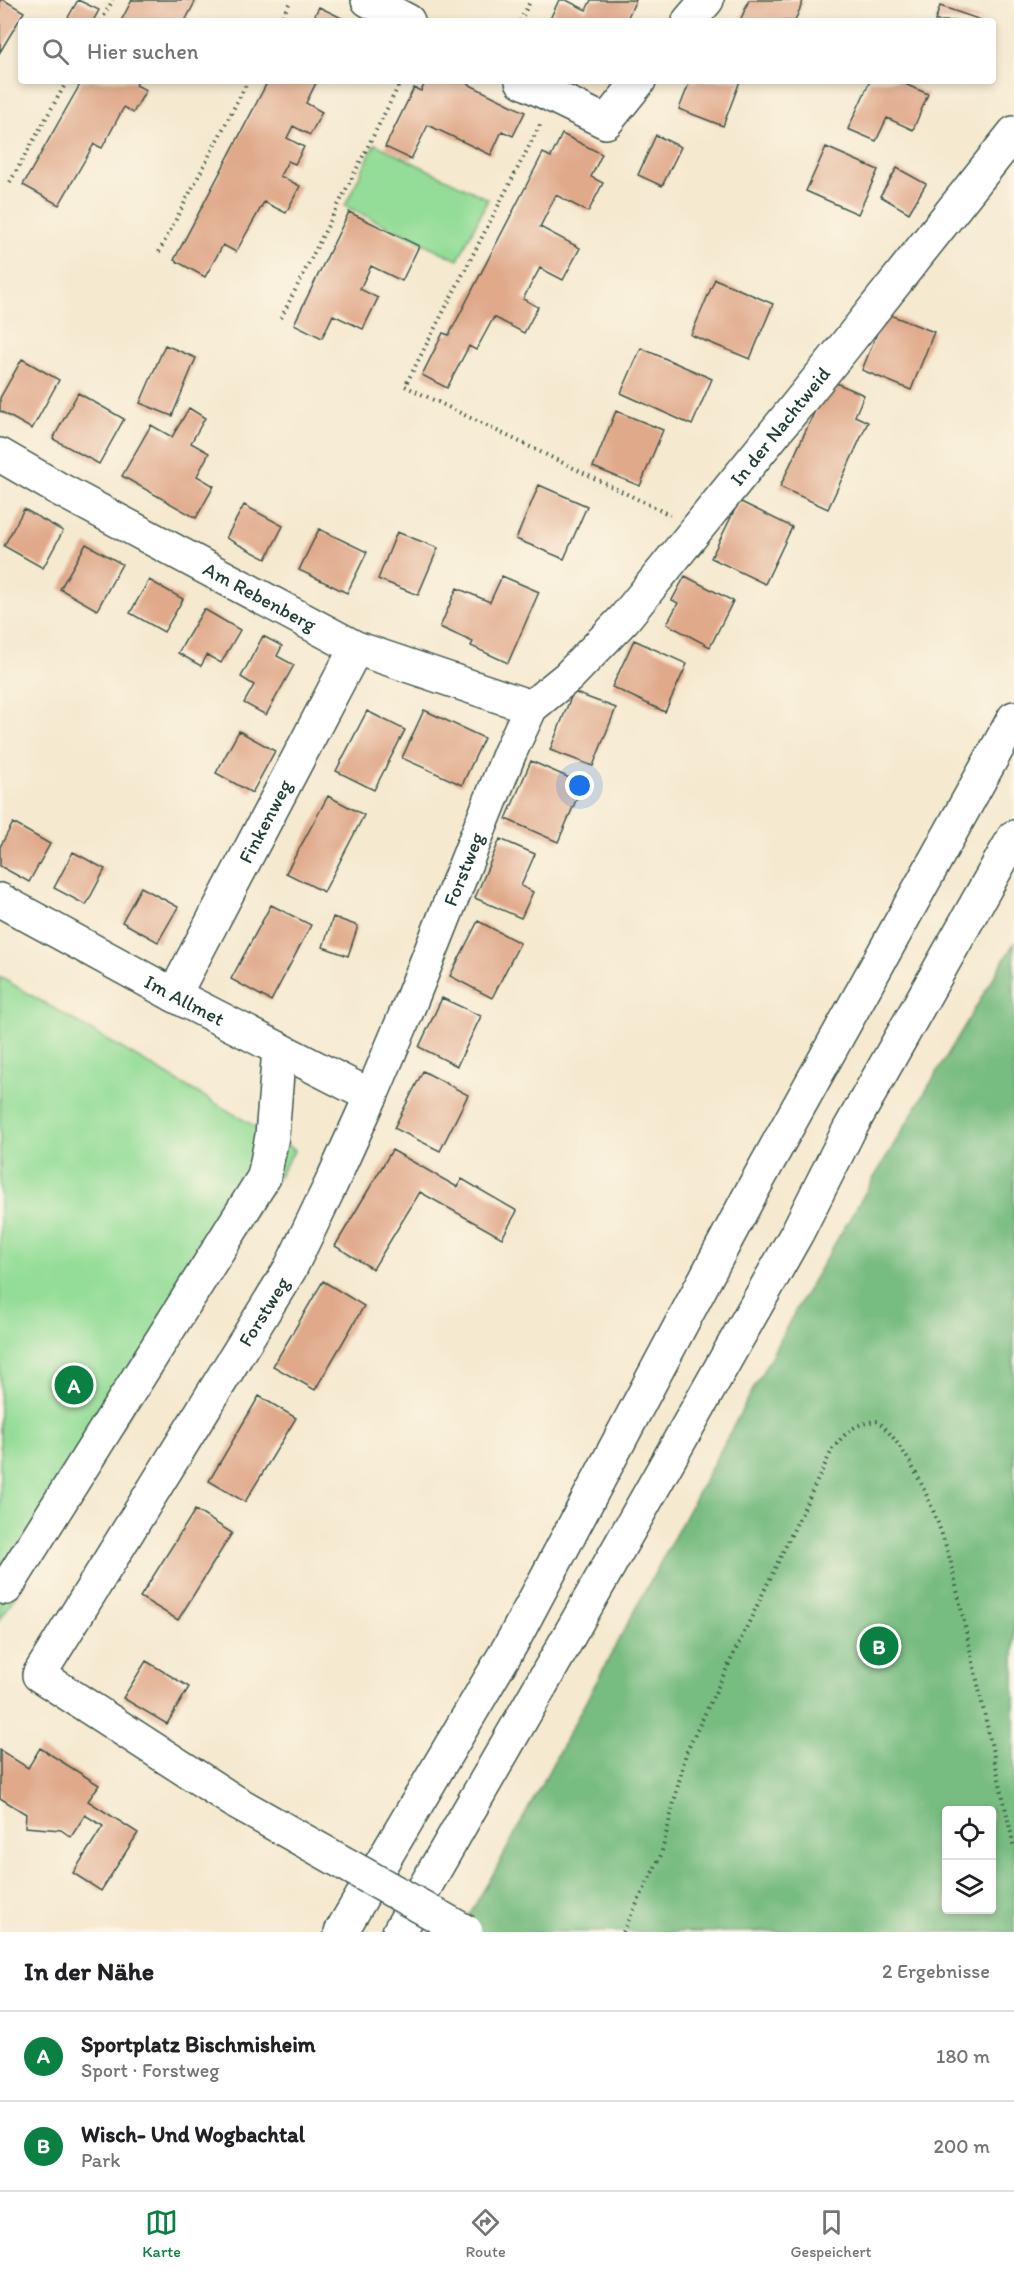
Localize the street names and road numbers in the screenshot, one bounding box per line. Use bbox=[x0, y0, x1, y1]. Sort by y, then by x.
street label: In der Nachtweid bbox=[725, 362, 835, 490]
street label: Am Rebenberg bbox=[199, 557, 321, 637]
street label: Finkenweg bbox=[233, 775, 297, 867]
street label: Forstweg bbox=[438, 828, 489, 910]
street label: Im Allmet bbox=[140, 969, 229, 1031]
street label: Forstweg bbox=[233, 1272, 295, 1351]

